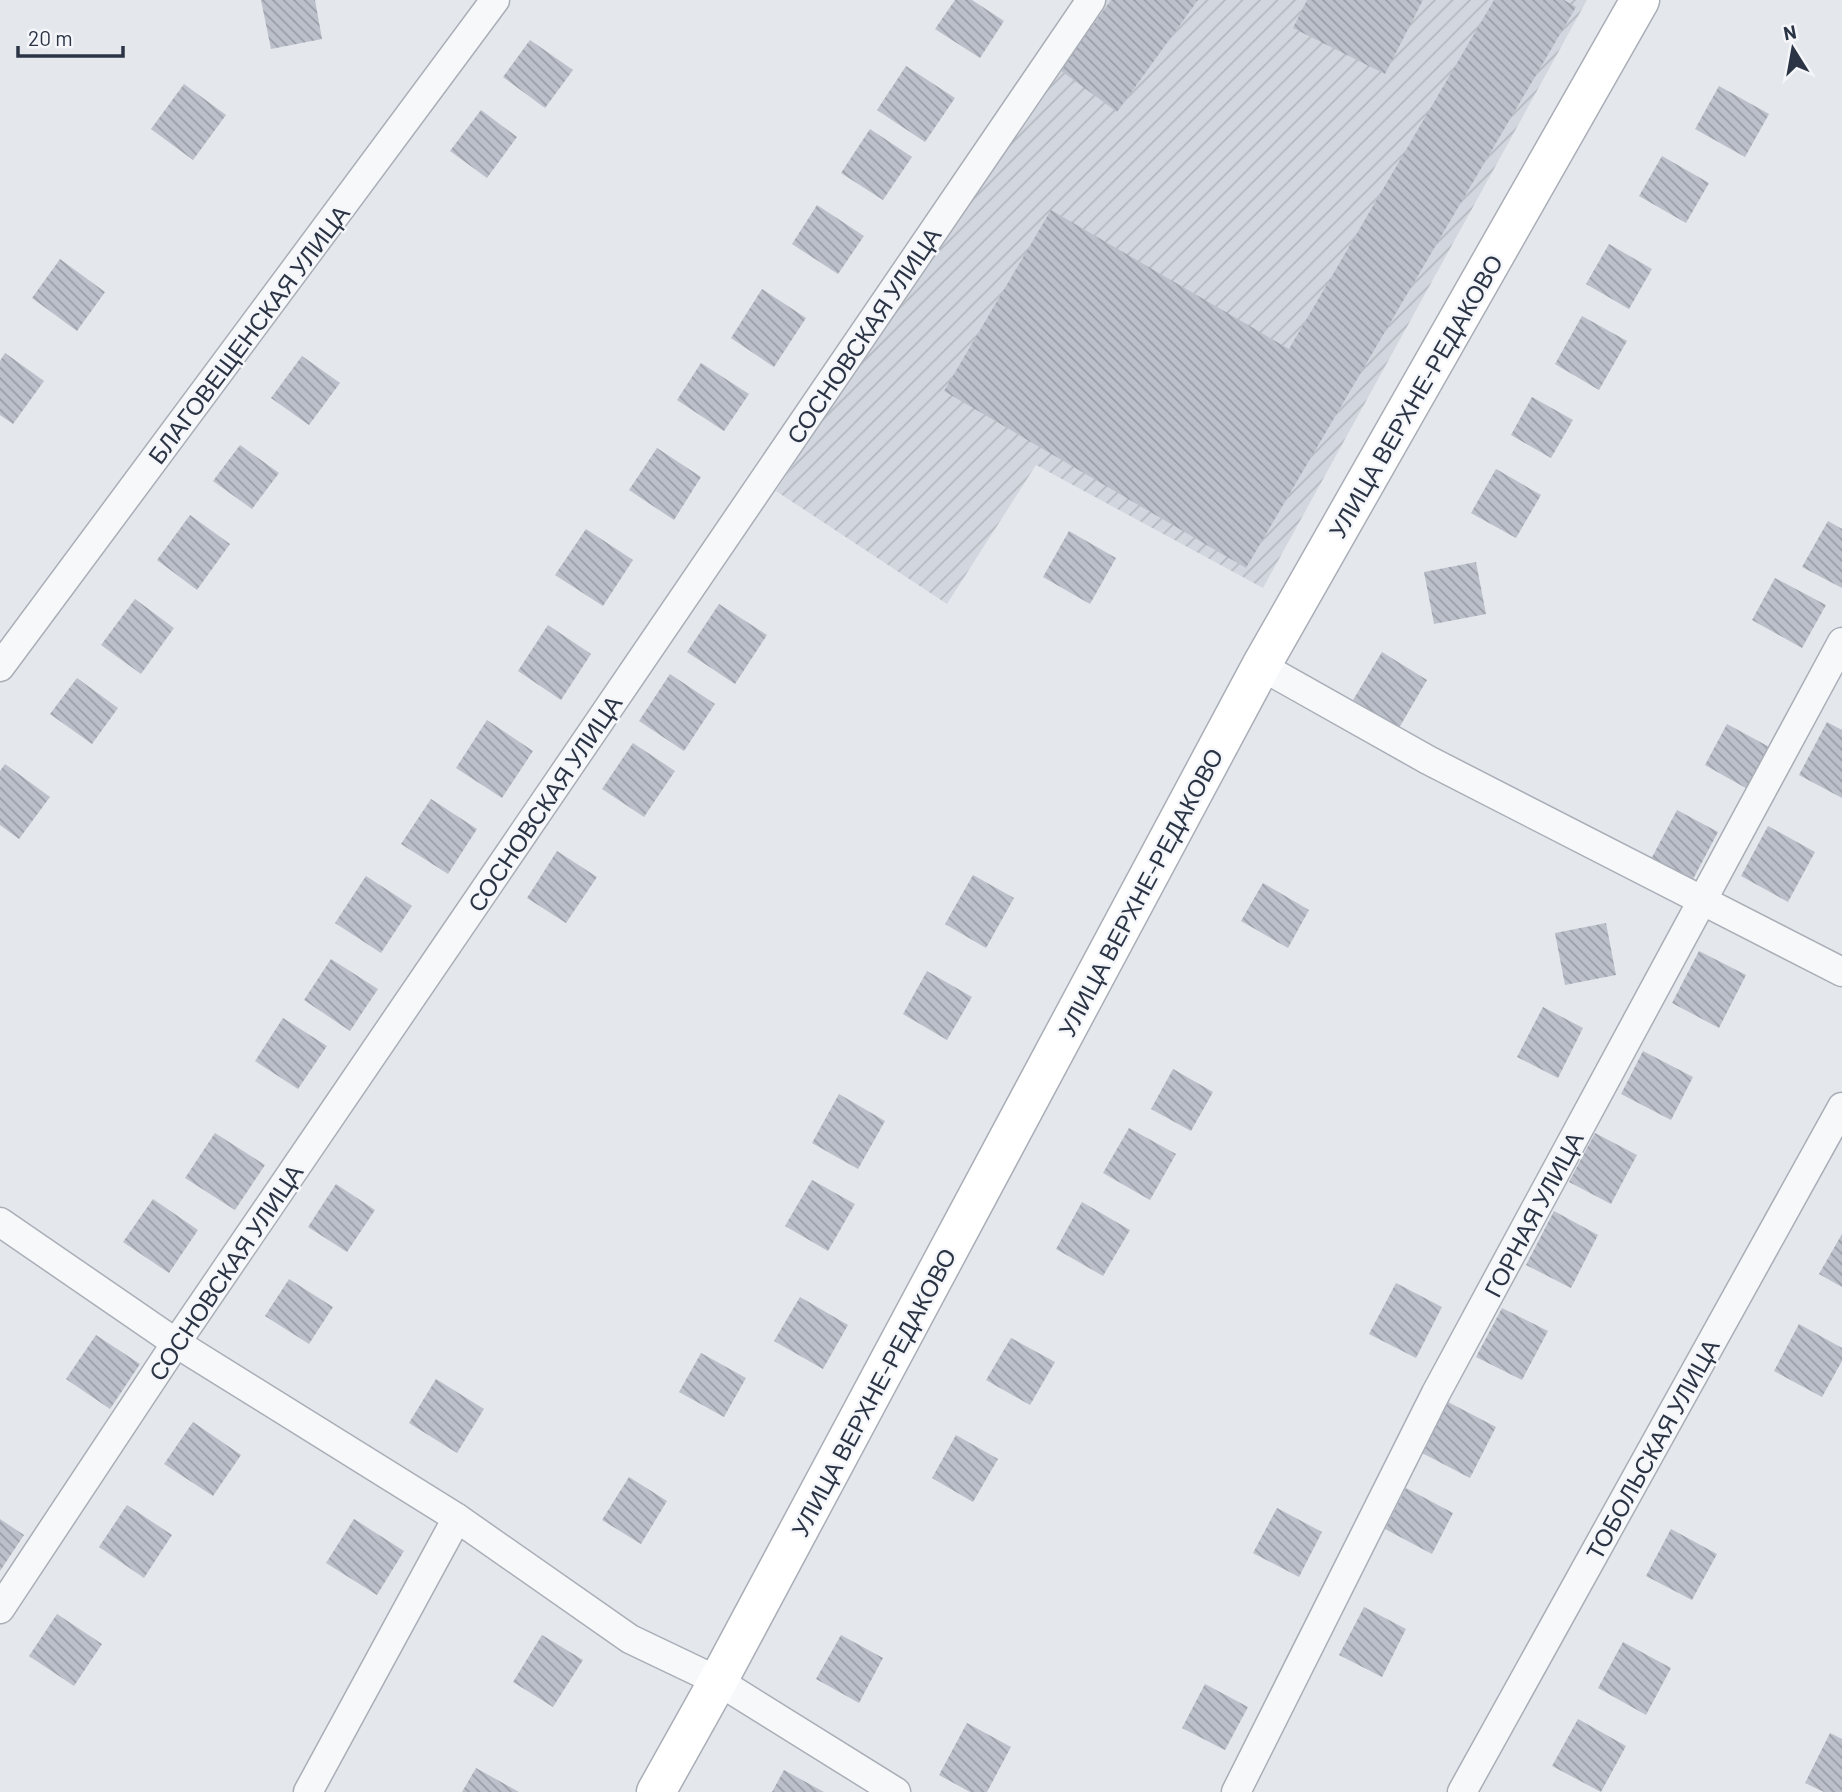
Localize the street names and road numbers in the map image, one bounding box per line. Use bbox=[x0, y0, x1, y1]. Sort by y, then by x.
street label: БЛАГОВЕЩЕНСКАЯ УЛИЦА bbox=[141, 199, 355, 469]
street label: СОСНОВСКАЯ УЛИЦА bbox=[780, 221, 946, 449]
street label: УЛИЦА ВЕРХНЕ-РЕДАКОВО bbox=[1322, 249, 1508, 543]
street label: СОСНОВСКАЯ УЛИЦА bbox=[461, 689, 627, 917]
street label: УЛИЦА ВЕРХНЕ-РЕДАКОВО bbox=[1052, 743, 1228, 1041]
street label: ГОРНАЯ УЛИЦА bbox=[1477, 1126, 1589, 1302]
street label: СОСНОВСКАЯ УЛИЦА bbox=[142, 1158, 308, 1386]
street label: УЛИЦА ВЕРХНЕ-РЕДАКОВО bbox=[785, 1243, 961, 1541]
street label: ТОБОЛЬСКАЯ УЛИЦА bbox=[1579, 1334, 1725, 1564]

